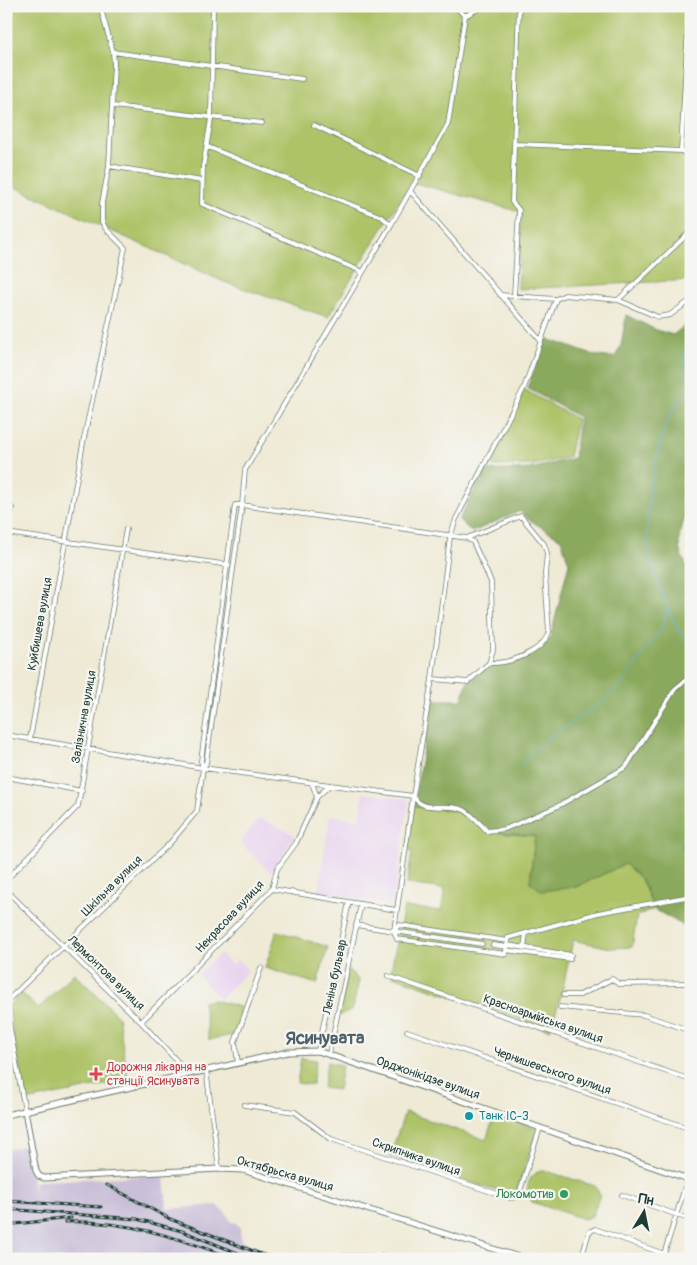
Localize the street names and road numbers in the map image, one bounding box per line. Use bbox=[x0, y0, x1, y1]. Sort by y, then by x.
street label: Куйбишева вулиця bbox=[24, 576, 56, 672]
street label: Залізнична вулиця bbox=[68, 669, 100, 765]
street label: Шкільна вулиця bbox=[78, 852, 146, 920]
street label: Некрасова вулиця bbox=[193, 877, 268, 956]
street label: Лермонтова вулиця bbox=[64, 932, 148, 1014]
street label: Леніна бульвар bbox=[320, 938, 350, 1017]
street label: Красноармійська вулиця bbox=[481, 991, 605, 1047]
street label: Чернишевського вулиця bbox=[491, 1044, 613, 1098]
street label: Орджонікідзе вулиця bbox=[374, 1053, 482, 1103]
street label: Скрипника вулиця bbox=[370, 1135, 462, 1179]
street label: Октябрьска вулиця bbox=[235, 1153, 335, 1195]

